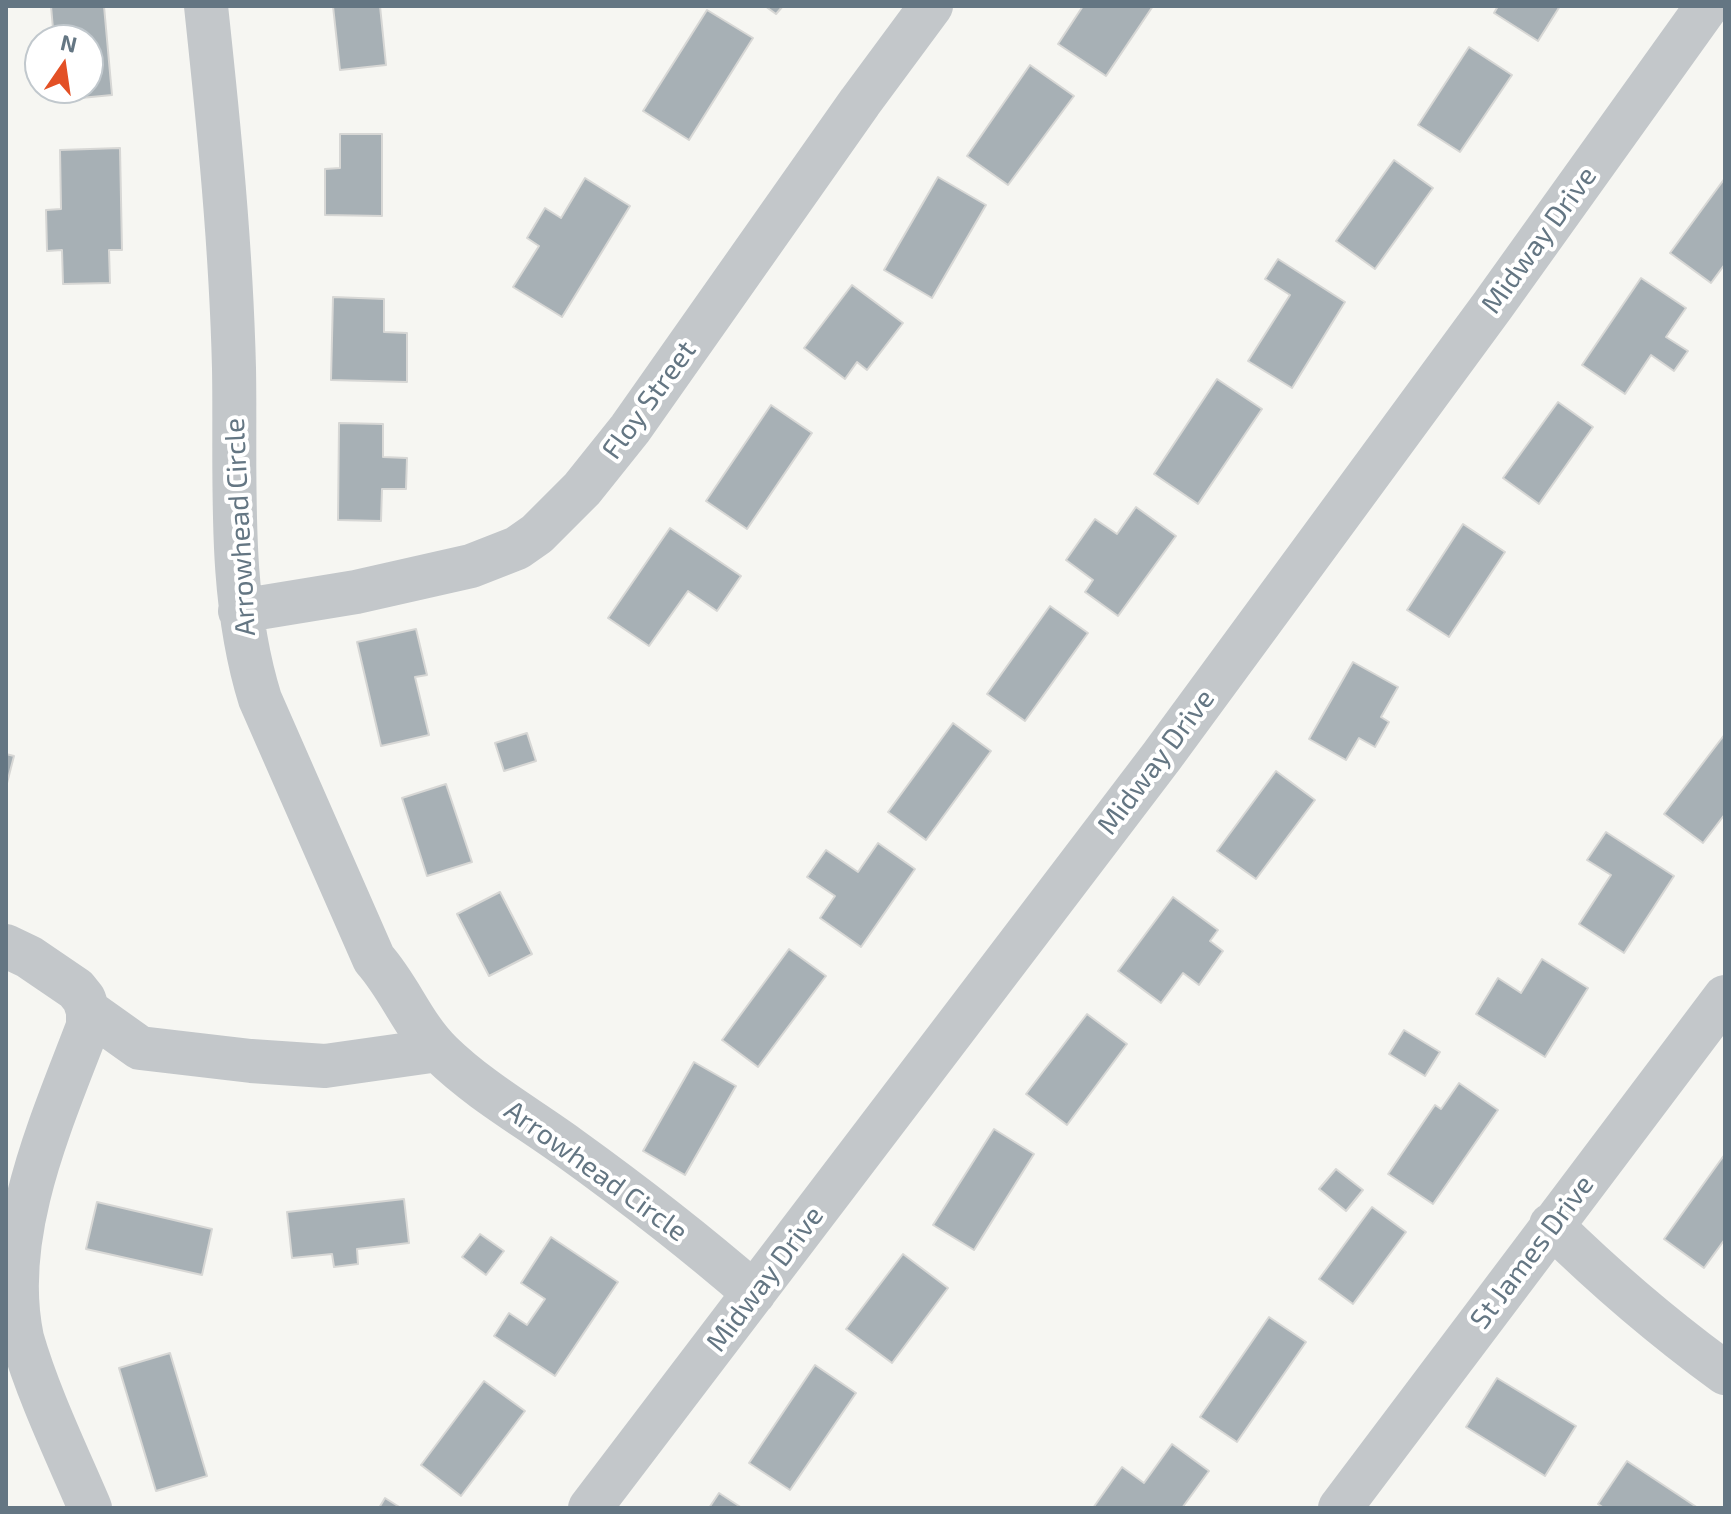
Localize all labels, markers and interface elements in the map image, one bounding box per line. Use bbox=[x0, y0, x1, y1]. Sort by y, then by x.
north arrow bbox=[24, 24, 104, 104]
text: N bbox=[58, 28, 80, 57]
street label: Midway Drive bbox=[1474, 160, 1604, 320]
street label: Floy Street bbox=[595, 334, 703, 466]
street label: Arrowhead Circle bbox=[218, 417, 262, 637]
street label: Midway Drive bbox=[1090, 683, 1222, 841]
street label: Arrowhead Circle bbox=[498, 1093, 694, 1249]
street label: St James Drive bbox=[1463, 1168, 1601, 1336]
street label: Midway Drive bbox=[699, 1200, 831, 1358]

